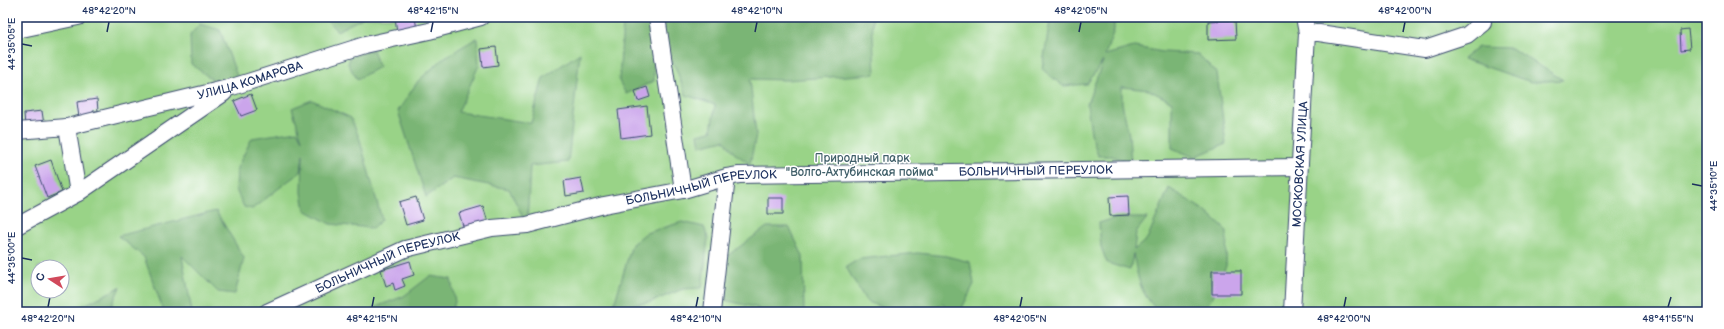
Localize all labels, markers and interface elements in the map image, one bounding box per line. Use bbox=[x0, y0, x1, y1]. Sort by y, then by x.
text: 48°42'20"N bbox=[82, 5, 136, 17]
text: 48°42'15"N bbox=[407, 5, 459, 17]
text: 48°42'10"N bbox=[731, 5, 783, 17]
text: 48°42'05"N bbox=[1054, 5, 1108, 17]
text: 48°42'00"N bbox=[1378, 5, 1432, 17]
text: 44°35'05"E bbox=[6, 17, 18, 70]
street label: УЛИЦА КОМАРОВА bbox=[196, 58, 305, 103]
street label: МОСКОВСКАЯ УЛИЦА bbox=[1290, 100, 1311, 228]
park label: Природный парк "Волго-Ахтубинская пойма" bbox=[786, 151, 938, 180]
text: 44°35'10"E bbox=[1708, 160, 1720, 211]
street label: БОЛЬНИЧНЫЙ ПЕРЕУЛОК bbox=[959, 163, 1113, 180]
street label: БОЛЬНИЧНЫЙ ПЕРЕУЛОК bbox=[624, 167, 777, 209]
street label: БОЛЬНИЧНЫЙ ПЕРЕУЛОК bbox=[313, 229, 462, 297]
text: 44°35'00"E bbox=[6, 231, 18, 284]
north arrow bbox=[30, 259, 70, 299]
text: С bbox=[34, 272, 48, 282]
text: 48°42'20"N bbox=[21, 313, 75, 325]
text: 48°42'15"N bbox=[346, 313, 398, 325]
text: 48°42'10"N bbox=[670, 313, 722, 325]
text: 48°42'05"N bbox=[993, 313, 1047, 325]
text: 48°42'00"N bbox=[1317, 313, 1371, 325]
text: 48°41'55"N bbox=[1642, 313, 1694, 325]

